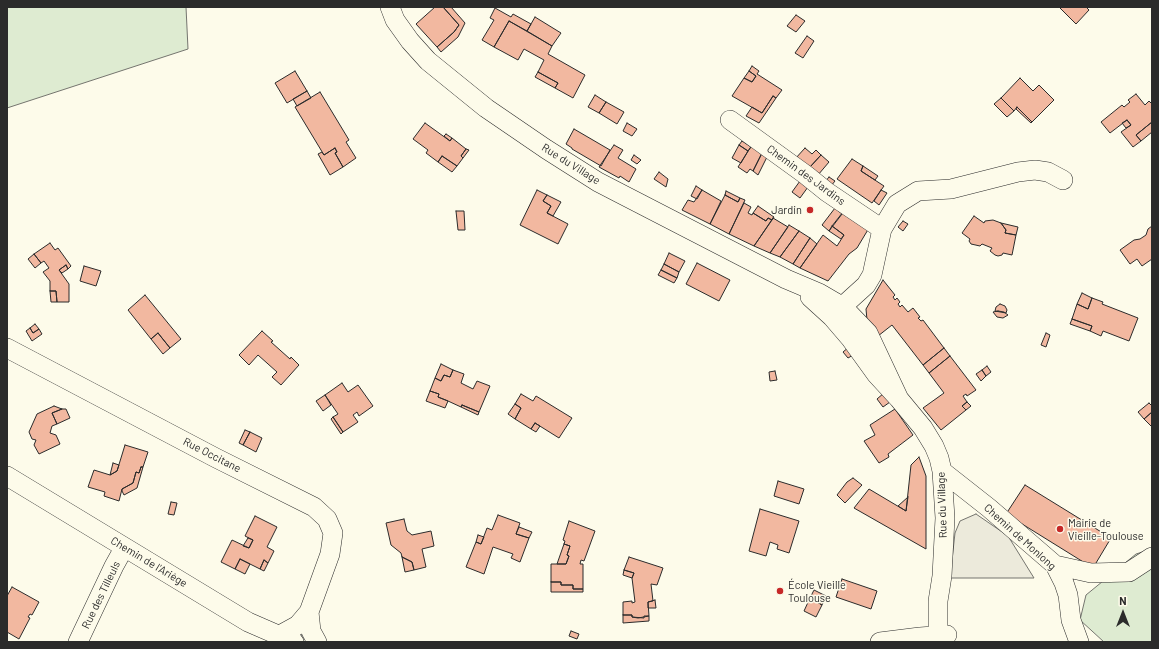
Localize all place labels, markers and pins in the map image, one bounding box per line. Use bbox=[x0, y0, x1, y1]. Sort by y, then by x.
place label: Jardin bbox=[771, 203, 802, 217]
marker: Jardin bbox=[805, 205, 815, 215]
place label: Mairie de Vieille-Toulouse bbox=[1068, 516, 1144, 542]
marker: Mairie de Vieille-Toulouse bbox=[1055, 524, 1065, 534]
place label: École Vieille Toulouse bbox=[788, 578, 846, 604]
marker: École Vieille Toulouse bbox=[775, 586, 785, 596]

